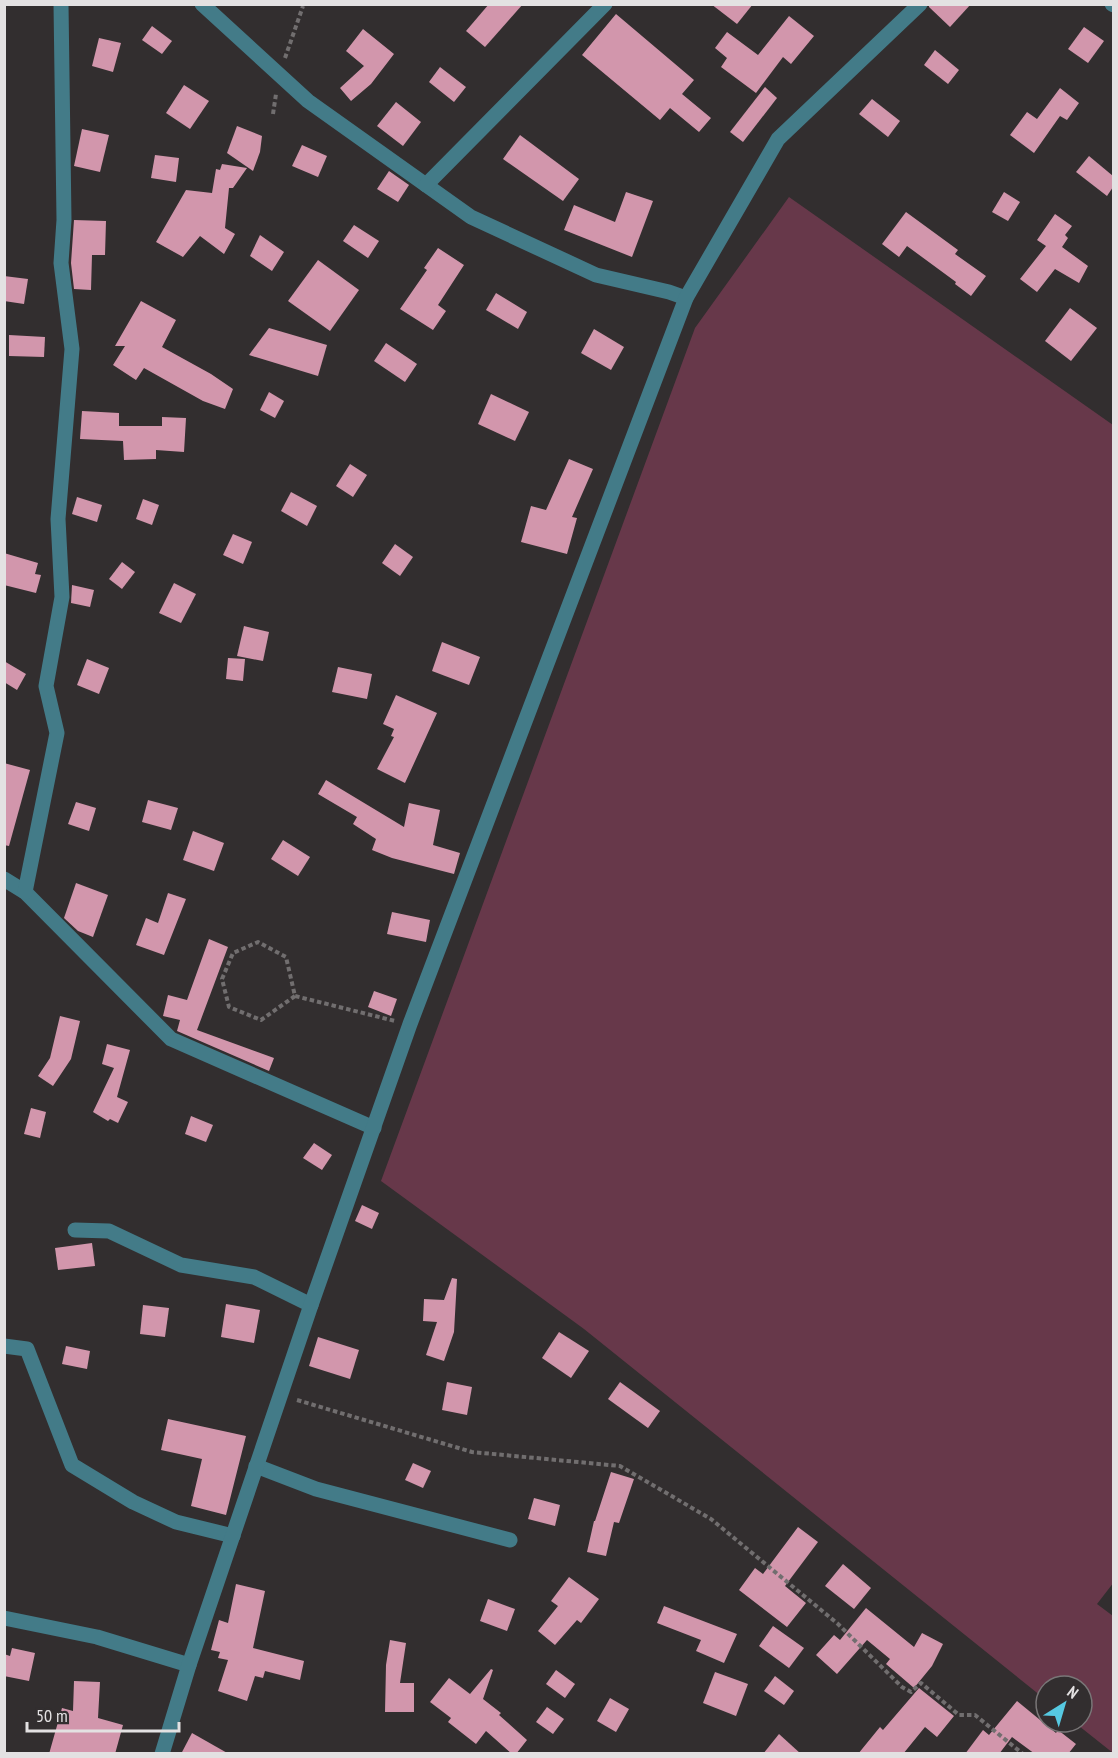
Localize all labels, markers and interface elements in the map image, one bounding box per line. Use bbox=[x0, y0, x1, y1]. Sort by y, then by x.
north arrow bbox=[1034, 1674, 1094, 1734]
text: N bbox=[1064, 1681, 1082, 1703]
scale bar bbox=[27, 1695, 178, 1733]
text: 50 m bbox=[36, 1704, 68, 1727]

